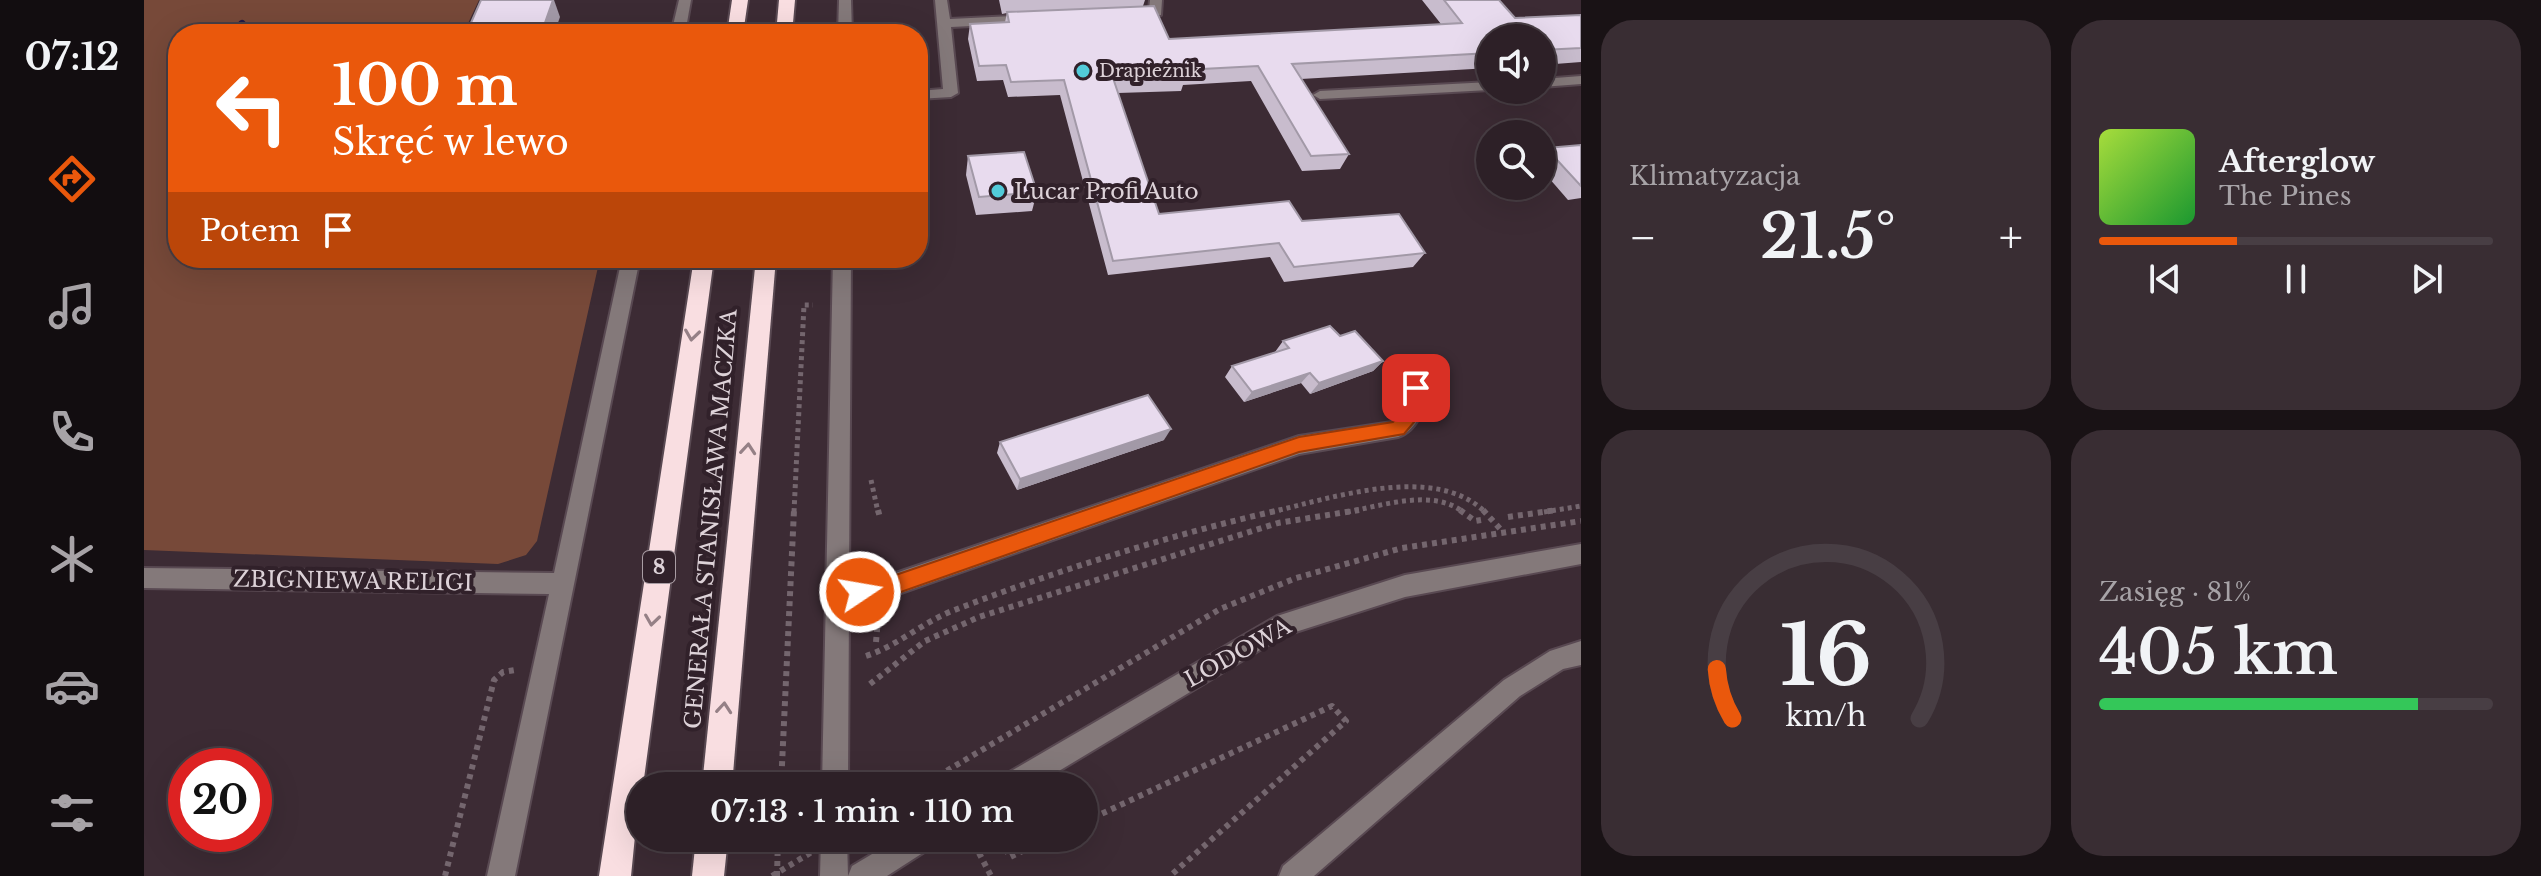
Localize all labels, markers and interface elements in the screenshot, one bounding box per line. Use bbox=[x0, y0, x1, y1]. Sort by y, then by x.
map controls bbox=[1476, 24, 1556, 200]
button: sound bbox=[1476, 24, 1556, 104]
text: 07:12 bbox=[24, 35, 120, 80]
text: 100 m bbox=[332, 51, 518, 120]
icon: left bbox=[200, 56, 304, 160]
place label: Drapieżnik bbox=[1099, 60, 1202, 82]
marker: Drapieżnik bbox=[1074, 62, 1092, 80]
text: Skręć w lewo bbox=[332, 120, 569, 165]
button: search bbox=[1476, 120, 1556, 200]
text: Afterglow bbox=[2219, 143, 2375, 180]
icon: directions bbox=[44, 151, 100, 207]
text: Klimatyzacja bbox=[1629, 160, 1800, 192]
place label: Lucar Profi Auto bbox=[1014, 178, 1199, 205]
text: The Pines bbox=[2219, 180, 2351, 212]
marker: Lucar Profi Auto bbox=[989, 182, 1007, 200]
text: 21.5° bbox=[1760, 200, 1896, 274]
icon: arrive bbox=[316, 208, 360, 252]
text: − bbox=[1629, 210, 1657, 265]
text: + bbox=[1999, 210, 2023, 265]
text: Potem bbox=[200, 212, 300, 249]
icon: previous bbox=[2143, 257, 2187, 301]
icon: pause bbox=[2274, 257, 2318, 301]
icon: next bbox=[2405, 257, 2449, 301]
icon: music bbox=[44, 278, 100, 334]
street label: GENERAŁA STANISŁAWA MACZKA bbox=[679, 307, 743, 730]
one-way arrow bbox=[684, 329, 701, 342]
pin bbox=[1382, 354, 1450, 422]
icon: arrive bbox=[1394, 366, 1438, 410]
icon: phone bbox=[44, 404, 100, 460]
one-way arrow bbox=[739, 442, 756, 455]
icon: climate bbox=[44, 531, 100, 587]
position arrow bbox=[818, 550, 902, 634]
road number: 8 bbox=[643, 551, 675, 583]
street label: ZBIGNIEWA RELIGI bbox=[233, 565, 473, 597]
text: Zasięg · 81% bbox=[2099, 576, 2251, 608]
text: 16 bbox=[1780, 604, 1872, 707]
street label: LODOWA bbox=[1180, 612, 1297, 693]
one-way arrow bbox=[644, 613, 661, 627]
text: 405 km bbox=[2099, 616, 2338, 690]
icon: car bbox=[44, 658, 100, 714]
text: km/h bbox=[1785, 698, 1867, 734]
one-way arrow bbox=[715, 701, 732, 714]
speed limit sign: 20 bbox=[168, 748, 272, 852]
icon: filters bbox=[44, 785, 100, 841]
text: 07:13 · 1 min · 110 m bbox=[710, 793, 1014, 830]

